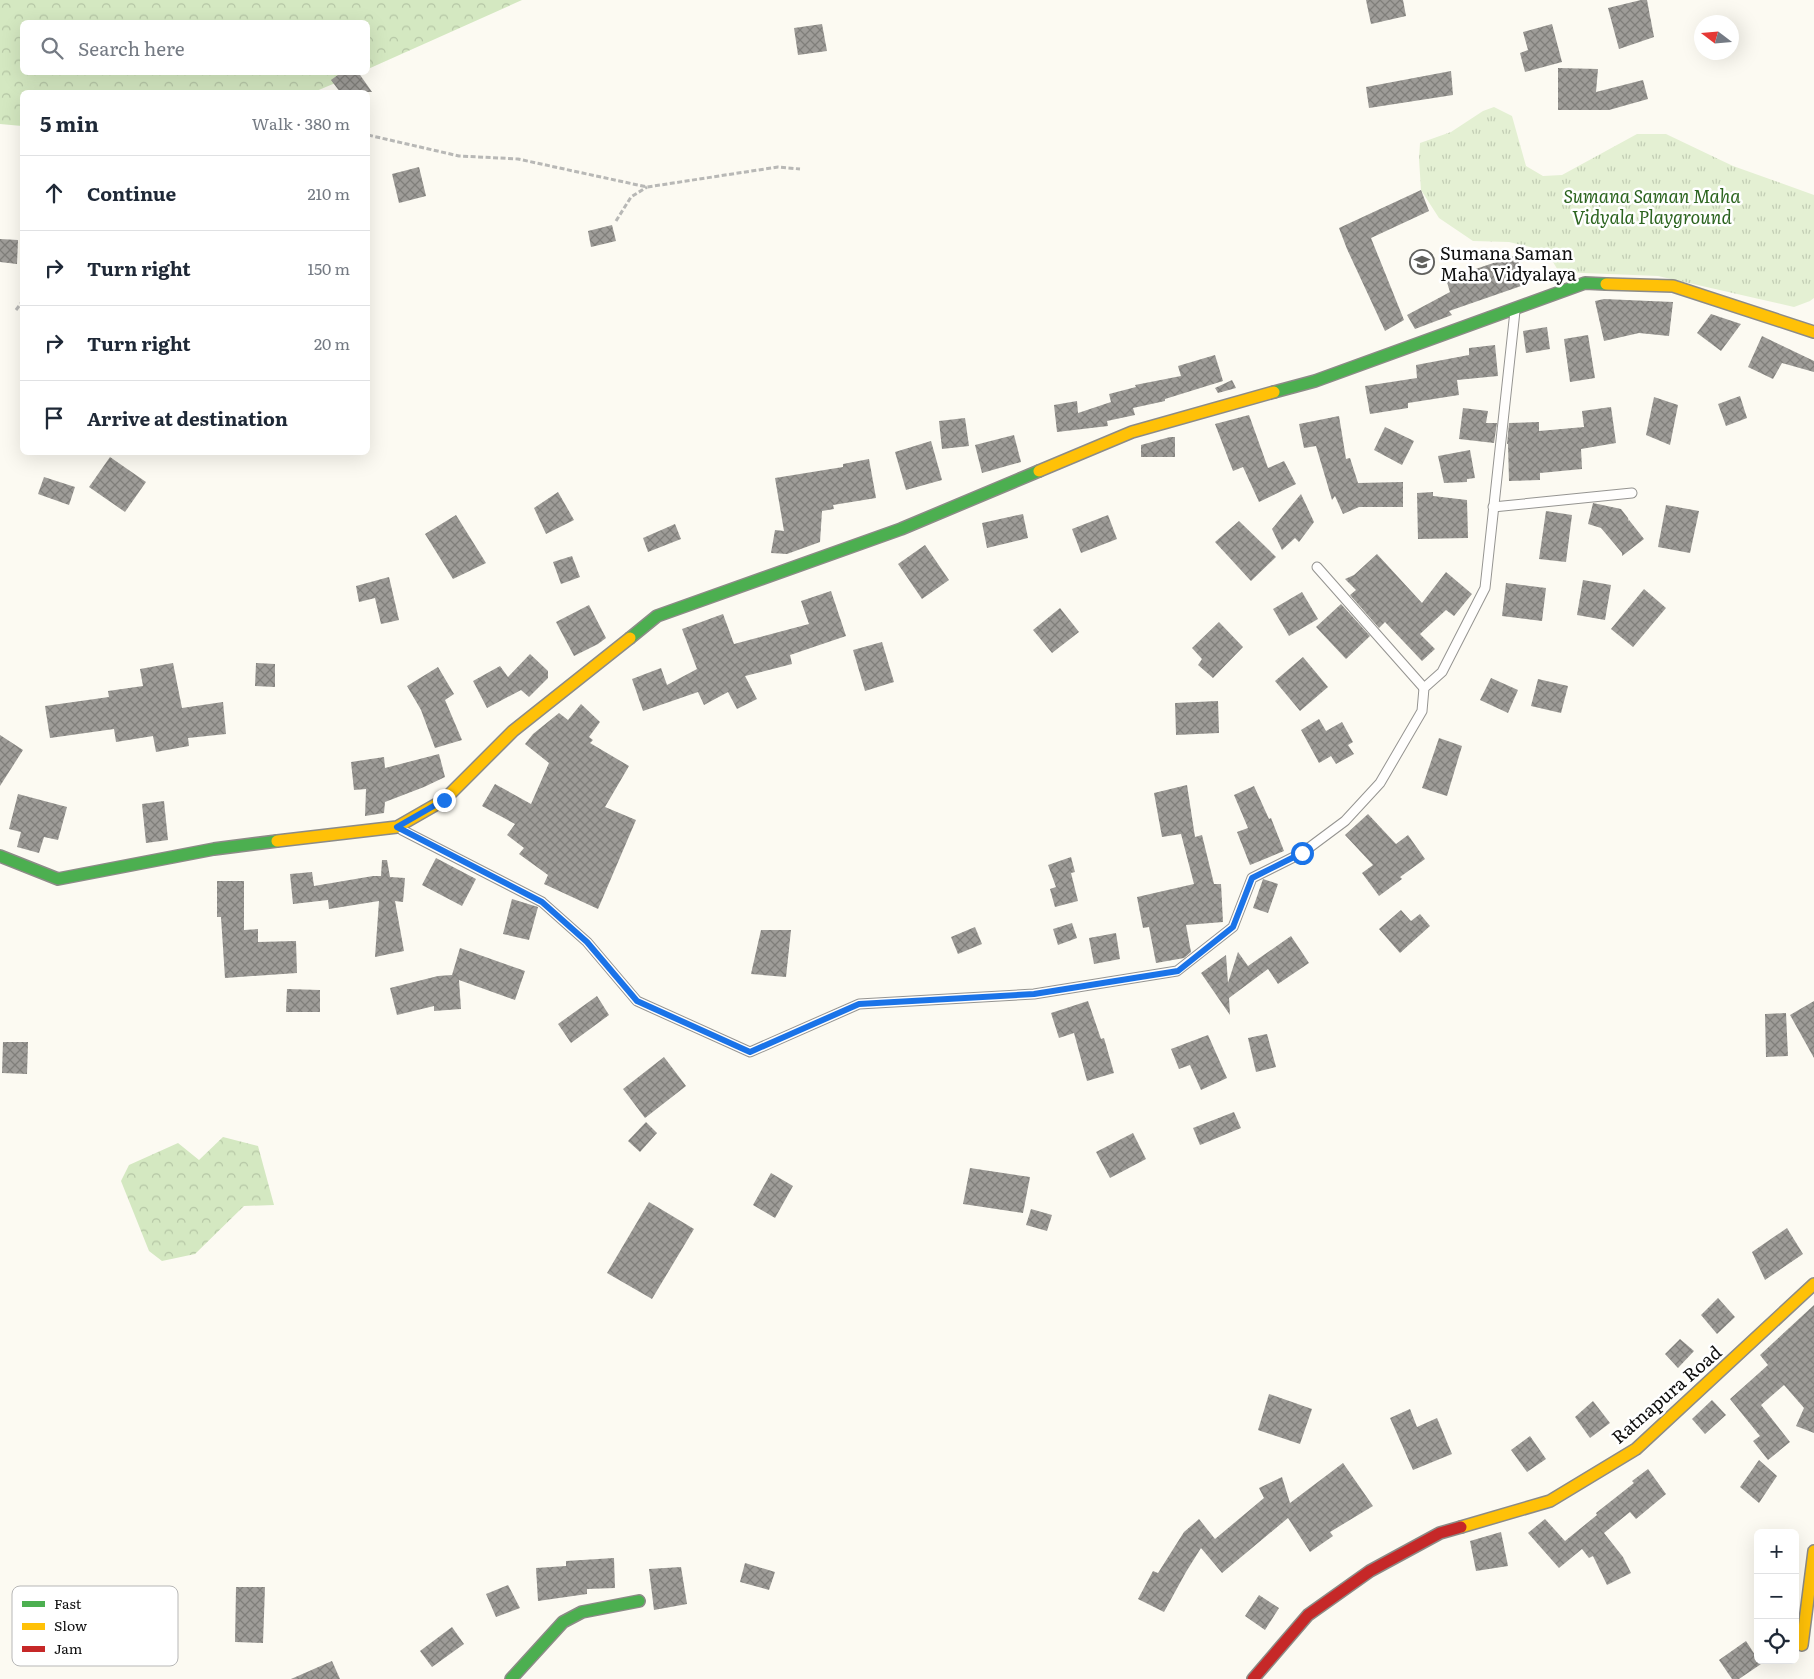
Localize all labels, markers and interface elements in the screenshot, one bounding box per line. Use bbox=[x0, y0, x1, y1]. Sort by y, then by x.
north arrow bbox=[1694, 15, 1739, 60]
search box bbox=[20, 20, 370, 75]
icon: search bbox=[38, 34, 66, 62]
text: Search here bbox=[78, 34, 185, 62]
text: 5 min bbox=[40, 107, 99, 138]
text: Walk · 380 m bbox=[252, 111, 350, 135]
icon: ahead bbox=[40, 179, 68, 207]
text: Continue bbox=[87, 179, 176, 207]
text: 210 m bbox=[307, 181, 350, 205]
park label: Sumana Saman Maha Vidyala Playground bbox=[1563, 182, 1741, 230]
place label: Sumana Saman Maha Vidyalaya bbox=[1440, 239, 1577, 287]
school or university icon: Sumana Saman Maha Vidyalaya bbox=[1409, 249, 1435, 275]
icon: right bbox=[40, 254, 68, 282]
text: Turn right bbox=[87, 254, 191, 282]
text: 150 m bbox=[307, 256, 350, 280]
icon: right bbox=[40, 329, 68, 357]
text: Turn right bbox=[87, 329, 191, 357]
text: 20 m bbox=[314, 331, 350, 355]
icon: arrive bbox=[40, 404, 68, 432]
text: Arrive at destination bbox=[87, 404, 288, 432]
route end bbox=[433, 789, 456, 812]
route start bbox=[1291, 842, 1314, 865]
street label: Ratnapura Road bbox=[1605, 1338, 1727, 1450]
map controls bbox=[1754, 1529, 1799, 1664]
button: + bbox=[1754, 1529, 1799, 1574]
button: − bbox=[1754, 1574, 1799, 1619]
legend bbox=[12, 1586, 178, 1666]
text: Fast bbox=[54, 1593, 82, 1613]
text: Slow bbox=[54, 1615, 87, 1635]
button: locate bbox=[1754, 1619, 1799, 1664]
text: Jam bbox=[54, 1638, 83, 1658]

